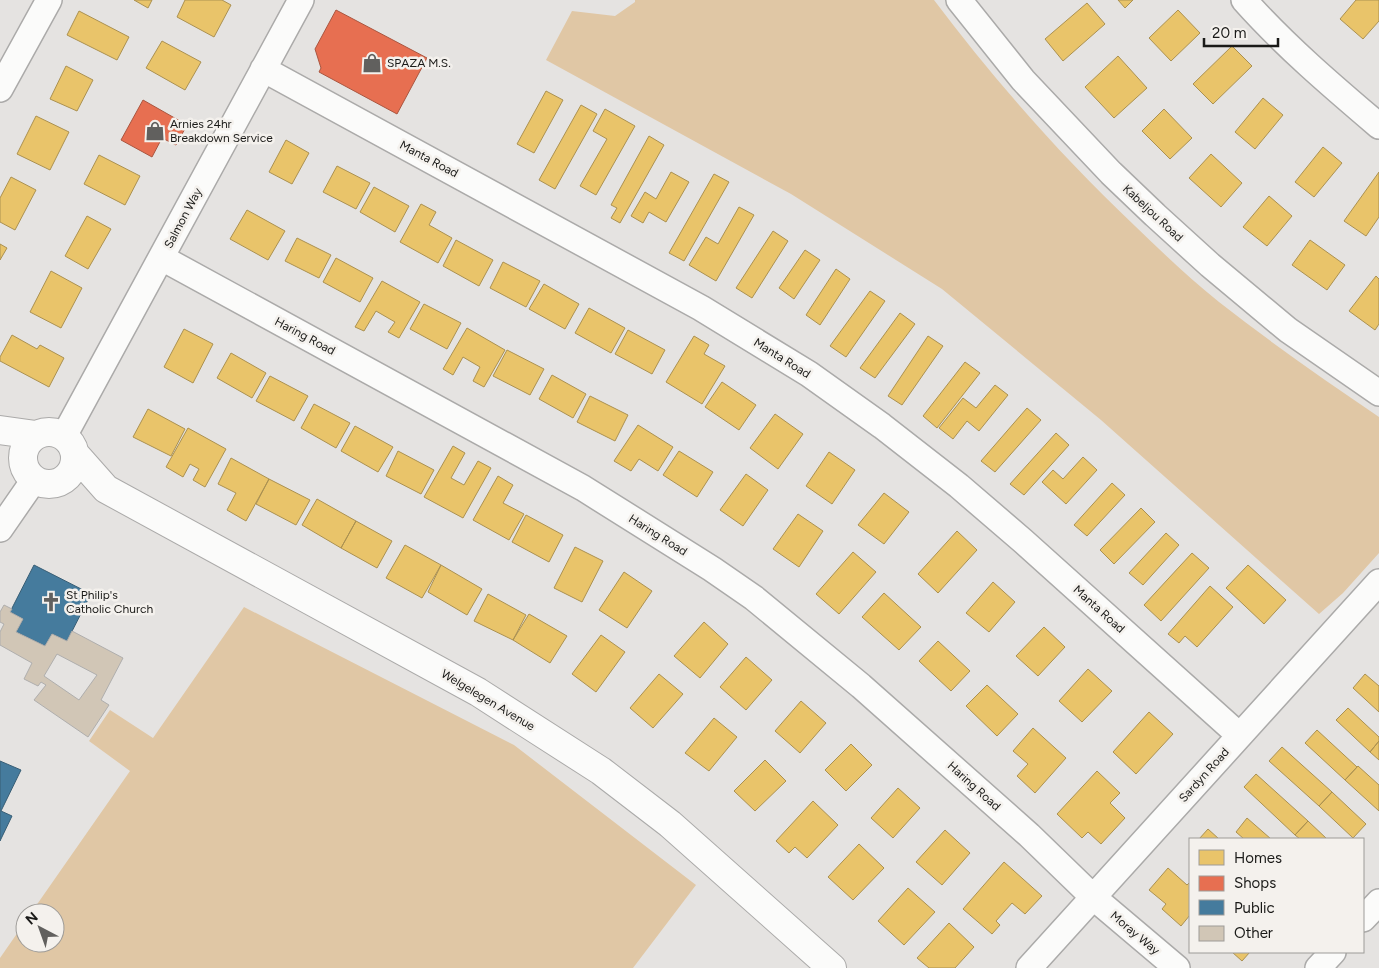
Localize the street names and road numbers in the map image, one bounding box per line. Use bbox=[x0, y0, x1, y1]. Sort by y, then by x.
street label: Manta Road bbox=[397, 138, 461, 180]
street label: Kabeljou Road bbox=[1120, 182, 1186, 244]
street label: Salmon Way bbox=[161, 185, 205, 251]
street label: Haring Road bbox=[272, 314, 338, 358]
street label: Manta Road bbox=[751, 335, 813, 381]
street label: Haring Road bbox=[626, 511, 690, 559]
street label: Manta Road bbox=[1070, 582, 1128, 636]
street label: Welgelegen Avenue bbox=[439, 666, 538, 734]
street label: Sardyn Road bbox=[1176, 745, 1232, 805]
street label: Haring Road bbox=[945, 759, 1003, 813]
street label: Moray Way bbox=[1108, 908, 1163, 958]

